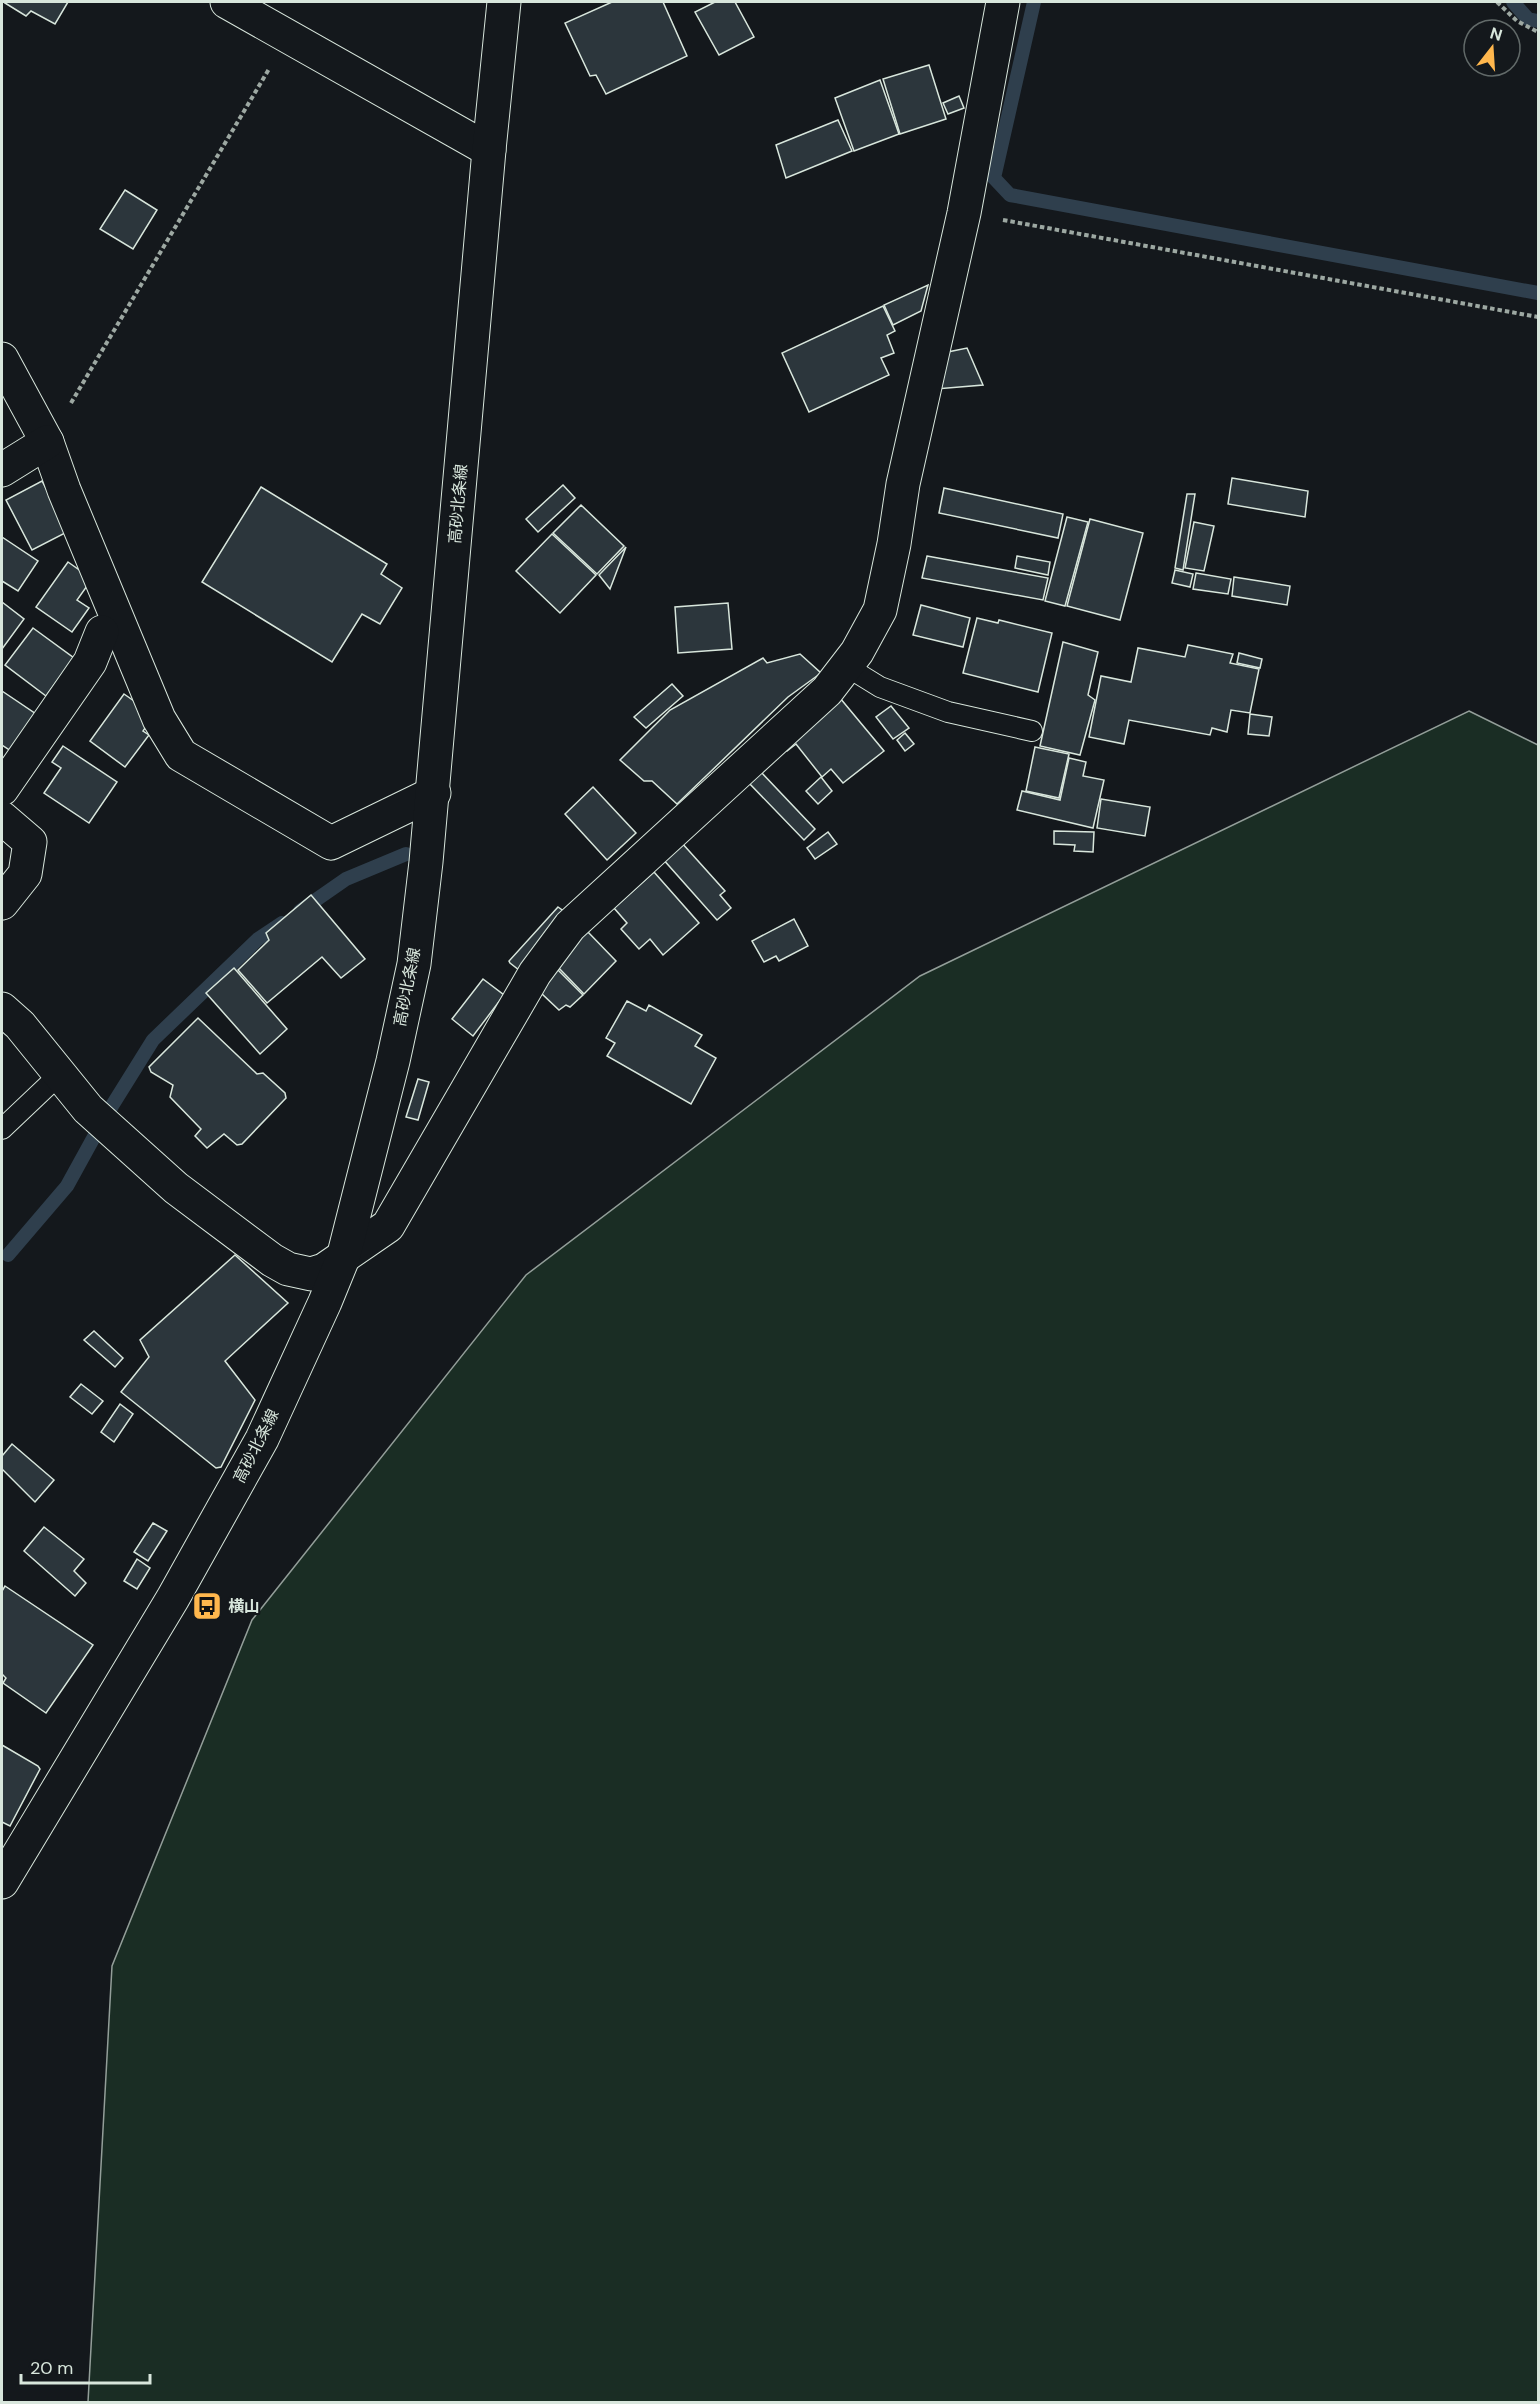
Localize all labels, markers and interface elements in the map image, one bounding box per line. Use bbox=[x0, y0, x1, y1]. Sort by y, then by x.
north arrow bbox=[1462, 18, 1522, 78]
text: N bbox=[1488, 22, 1505, 46]
street label: 高砂北条線 bbox=[444, 463, 472, 545]
street label: 高砂北条線 bbox=[389, 946, 425, 1028]
street label: 高砂北条線 bbox=[228, 1406, 284, 1486]
bus stop icon: 横山 bbox=[191, 1590, 223, 1622]
place label: 横山 bbox=[228, 1596, 260, 1617]
scale bar bbox=[21, 2347, 150, 2385]
text: 20 m bbox=[30, 2356, 73, 2380]

